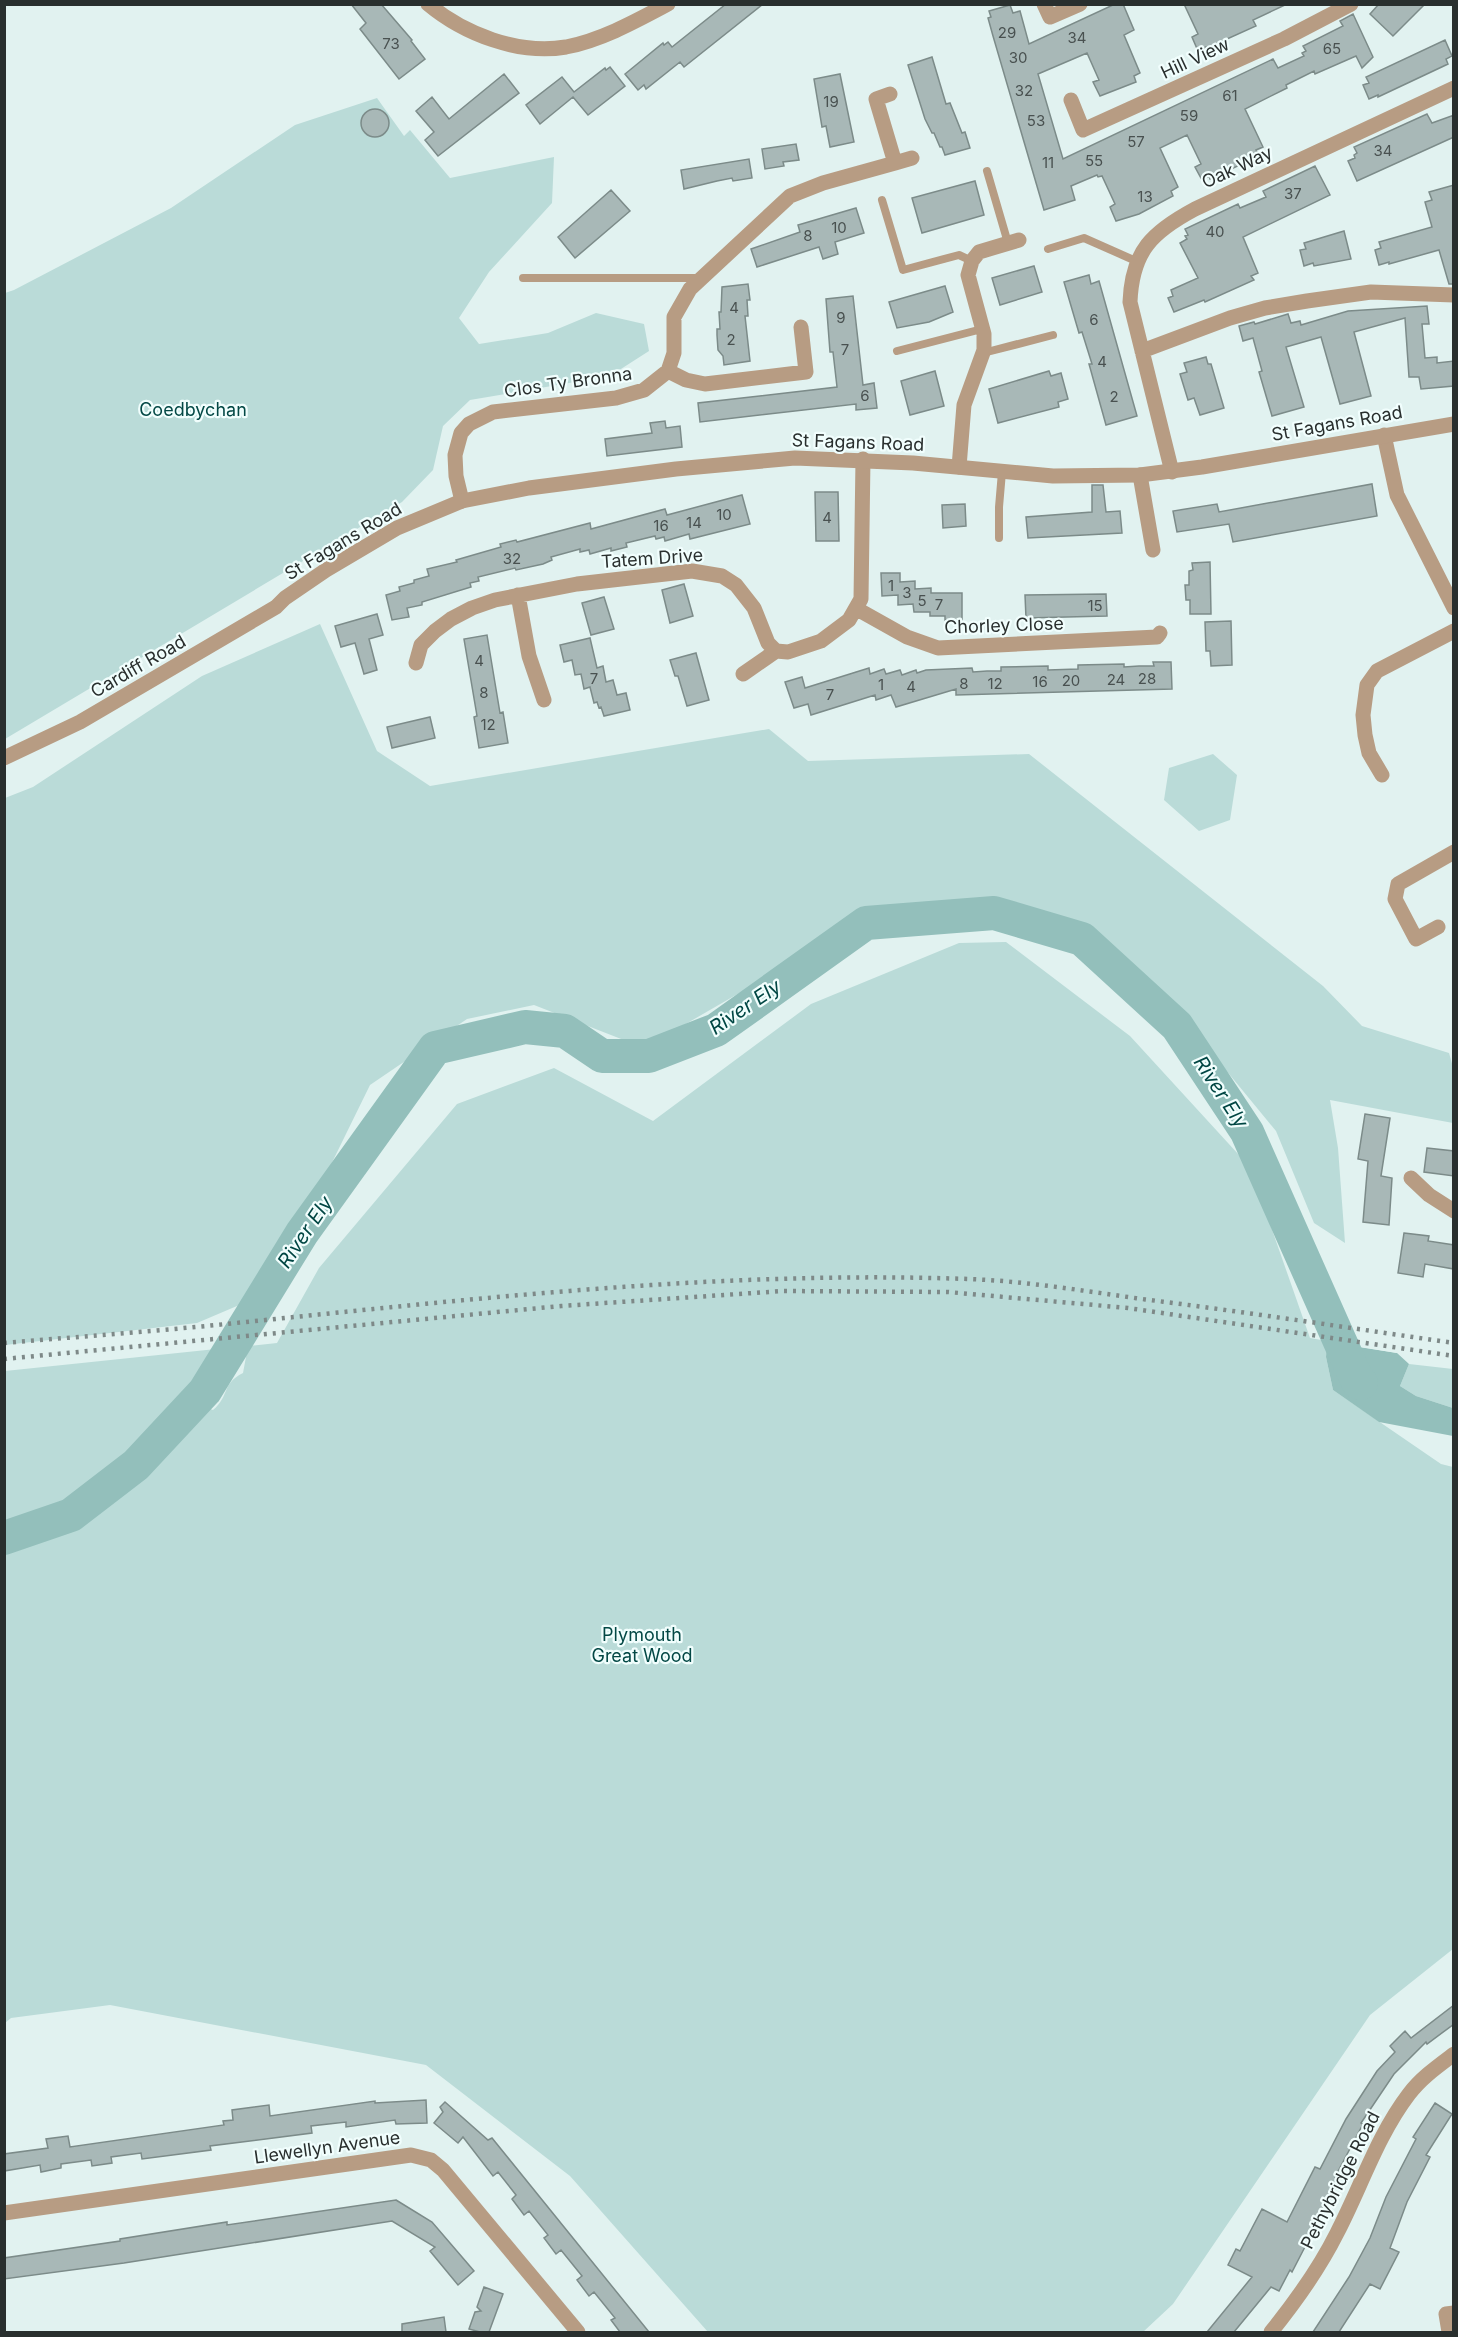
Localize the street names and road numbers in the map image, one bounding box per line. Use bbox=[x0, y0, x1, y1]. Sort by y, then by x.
street label: Hill View bbox=[1157, 33, 1233, 83]
street label: Oak Way bbox=[1198, 142, 1276, 192]
street label: Clos Ty Bronna bbox=[503, 363, 633, 401]
street label: St Fagans Road bbox=[1270, 401, 1404, 445]
street label: St Fagans Road bbox=[791, 429, 925, 455]
street label: St Fagans Road bbox=[281, 498, 405, 584]
street label: Tatem Drive bbox=[600, 544, 704, 572]
street label: Chorley Close bbox=[944, 612, 1064, 638]
street label: Cardiff Road bbox=[87, 630, 189, 702]
street label: Pethybridge Road bbox=[1296, 2108, 1384, 2252]
street label: Llewellyn Avenue bbox=[253, 2126, 401, 2168]

